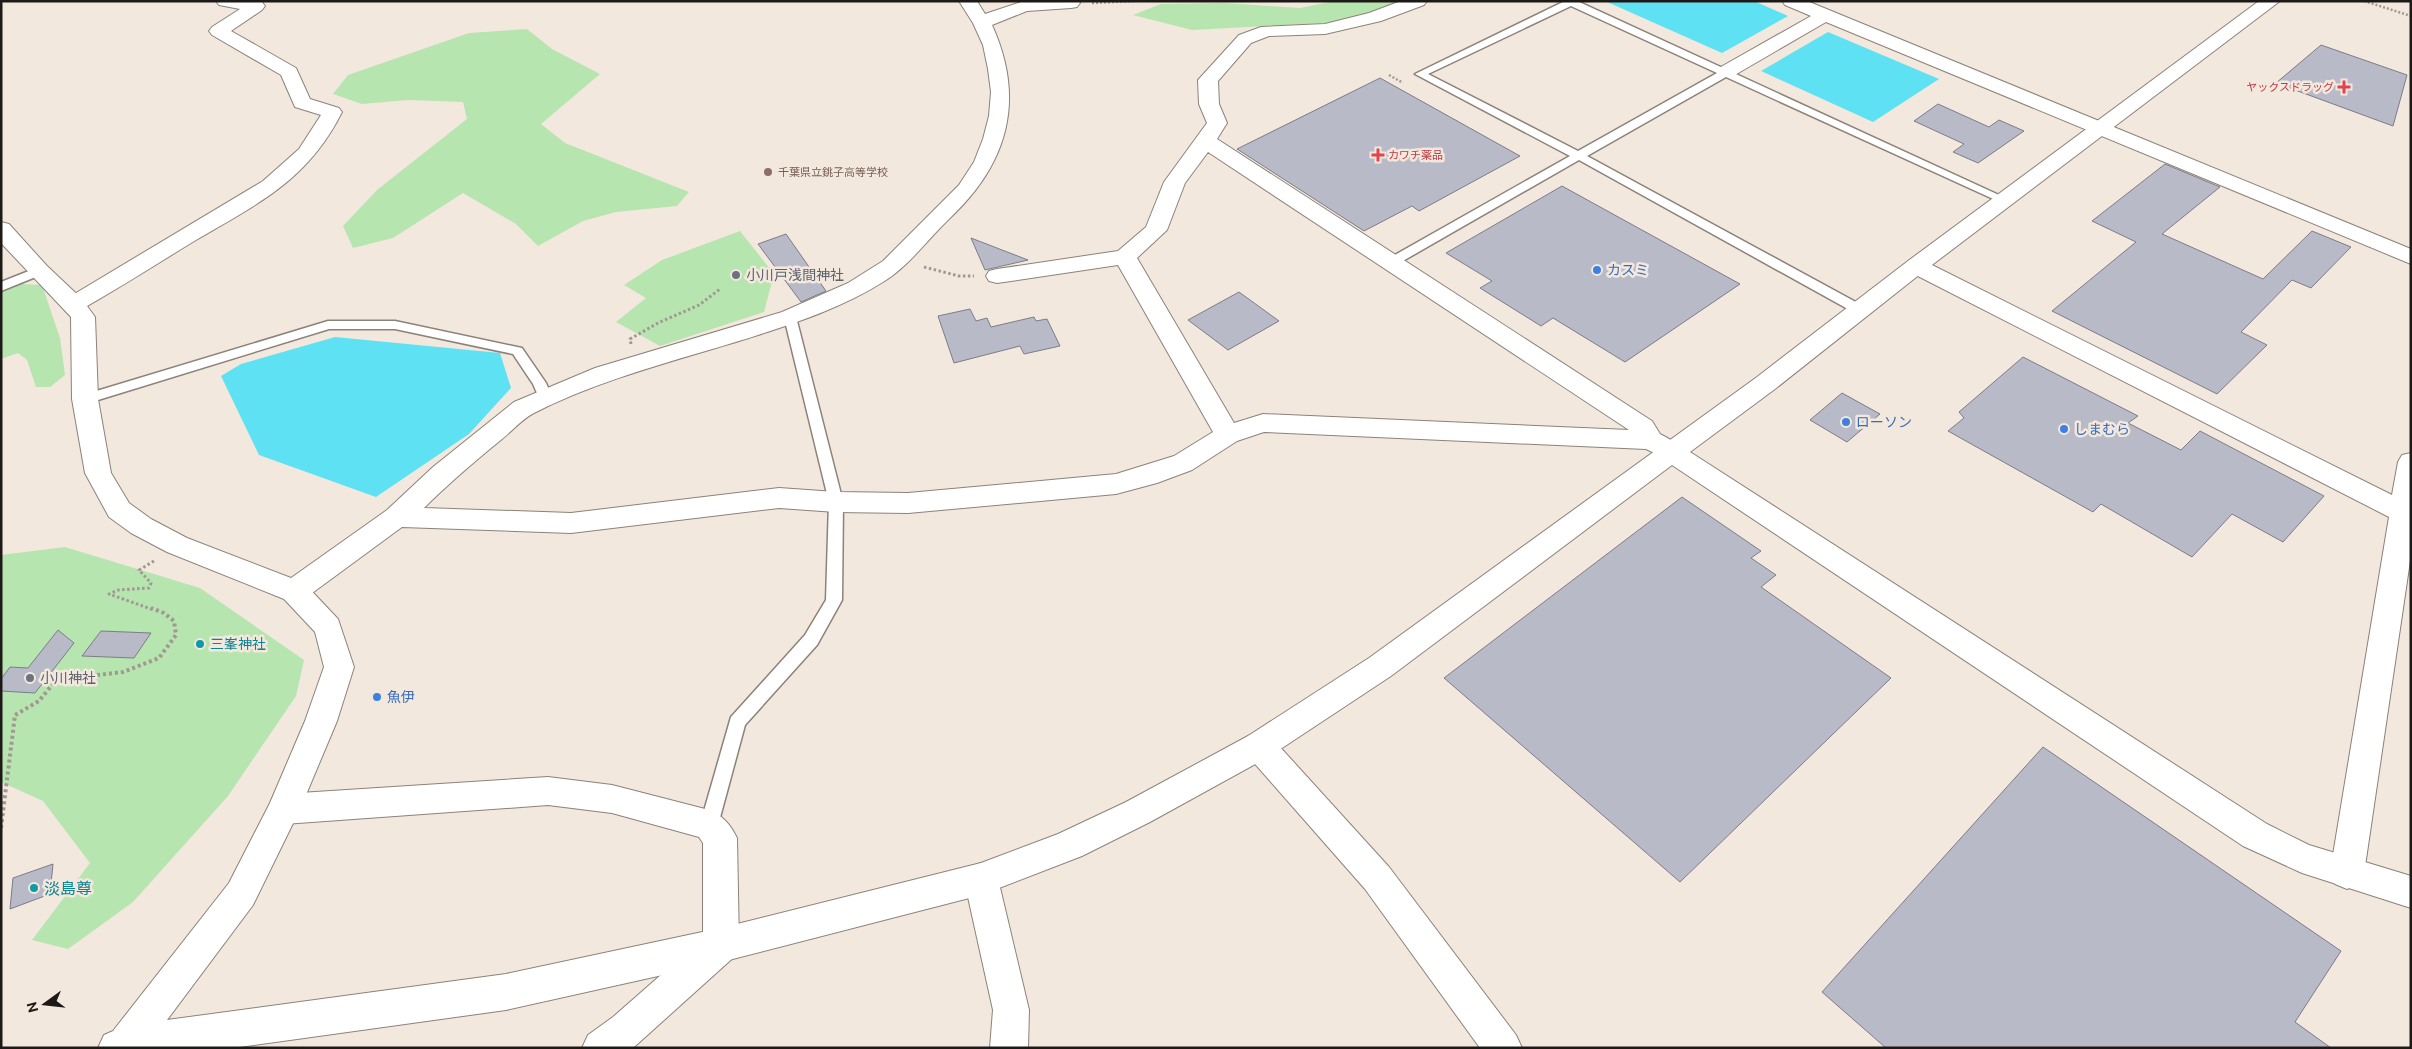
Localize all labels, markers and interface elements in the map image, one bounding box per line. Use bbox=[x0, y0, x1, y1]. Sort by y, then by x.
place label: ヤックスドラッグ bbox=[2246, 81, 2334, 93]
marker: ヤックスドラッグ bbox=[2338, 81, 2350, 93]
marker: カワチ薬品 bbox=[1372, 149, 1384, 161]
place label: カワチ薬品 bbox=[1388, 149, 1443, 161]
marker: 千葉県立銚子高等学校 bbox=[762, 166, 774, 178]
place label: 千葉県立銚子高等学校 bbox=[778, 166, 888, 178]
place label: カスミ bbox=[1607, 262, 1649, 278]
marker: カスミ bbox=[1591, 264, 1603, 276]
place label: 小川戸浅間神社 bbox=[746, 267, 844, 283]
marker: 小川戸浅間神社 bbox=[730, 269, 742, 281]
place label: ローソン bbox=[1856, 414, 1912, 430]
marker: ローソン bbox=[1840, 416, 1852, 428]
place label: しまむら bbox=[2074, 421, 2130, 437]
marker: しまむら bbox=[2058, 423, 2070, 435]
place label: 三峯神社 bbox=[210, 636, 266, 652]
marker: 三峯神社 bbox=[194, 638, 206, 650]
place label: 小川神社 bbox=[40, 670, 96, 686]
marker: 小川神社 bbox=[24, 672, 36, 684]
place label: 魚伊 bbox=[387, 689, 415, 705]
marker: 魚伊 bbox=[371, 691, 383, 703]
place label: 淡島尊 bbox=[44, 879, 92, 897]
marker: 淡島尊 bbox=[28, 882, 40, 894]
north arrow bbox=[20, 979, 70, 1029]
text: N bbox=[23, 1000, 42, 1014]

